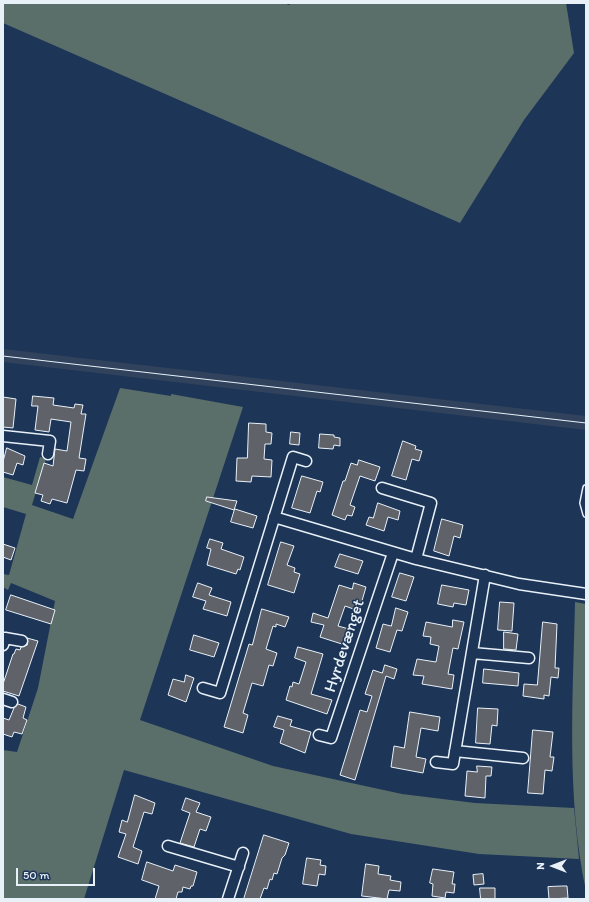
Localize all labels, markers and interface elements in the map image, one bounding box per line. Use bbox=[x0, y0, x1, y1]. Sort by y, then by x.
street label: Hyrdevænget bbox=[320, 597, 370, 695]
north arrow bbox=[533, 846, 573, 886]
scale bar bbox=[18, 860, 97, 886]
text: N bbox=[534, 862, 547, 870]
text: 50 m bbox=[23, 868, 49, 882]

